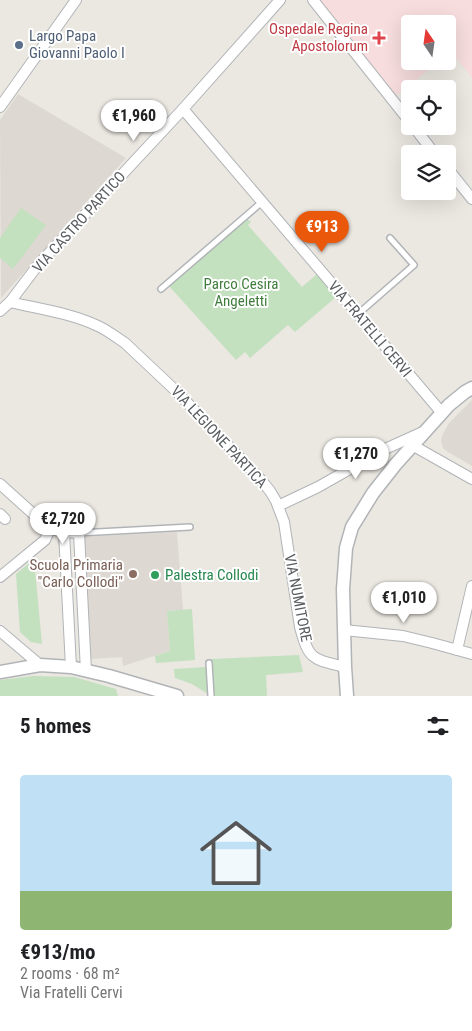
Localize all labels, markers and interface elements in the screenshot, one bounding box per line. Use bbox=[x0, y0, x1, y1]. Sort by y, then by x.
north arrow bbox=[401, 15, 456, 70]
map controls bbox=[401, 15, 456, 200]
place label: Ospedale Regina Apostolorum bbox=[269, 20, 368, 55]
place label: Largo Papa Giovanni Paolo I bbox=[29, 27, 125, 62]
marker: Ospedale Regina Apostolorum bbox=[372, 31, 386, 45]
marker: Largo Papa Giovanni Paolo I bbox=[13, 39, 25, 51]
button: locate bbox=[401, 80, 456, 135]
pin: €1,960 bbox=[93, 100, 175, 142]
text: €1,960 bbox=[112, 106, 156, 125]
button: layers bbox=[401, 145, 456, 200]
street label: VIA CASTRO PARTICO bbox=[29, 168, 129, 276]
pin: €913 bbox=[292, 210, 352, 253]
text: €913 bbox=[306, 217, 338, 236]
park label: Parco Cesira Angeletti bbox=[203, 275, 279, 310]
street label: VIA FRATELLI CERVI bbox=[325, 277, 415, 381]
street label: VIA LEGIONE PARTICA bbox=[167, 382, 271, 492]
pin: €1,270 bbox=[315, 438, 397, 480]
text: €1,270 bbox=[334, 444, 378, 463]
pin: €2,720 bbox=[22, 502, 104, 545]
text: €2,720 bbox=[41, 509, 85, 528]
street label: VIA NUMITORE bbox=[281, 553, 315, 643]
place label: Scuola Primaria "Carlo Collodi" bbox=[29, 556, 123, 591]
place label: Palestra Collodi bbox=[165, 566, 258, 584]
marker: Scuola Primaria "Carlo Collodi" bbox=[127, 568, 139, 580]
marker: Palestra Collodi bbox=[149, 569, 161, 581]
pin: €1,010 bbox=[363, 582, 445, 624]
text: €1,010 bbox=[382, 588, 426, 607]
icon: filters bbox=[424, 712, 452, 740]
text: 5 homes bbox=[20, 714, 91, 738]
icon: home bbox=[191, 808, 281, 898]
text: €913/mo bbox=[20, 940, 95, 964]
text: 2 rooms · 68 m² bbox=[20, 964, 120, 983]
text: Via Fratelli Cervi bbox=[20, 983, 123, 1002]

